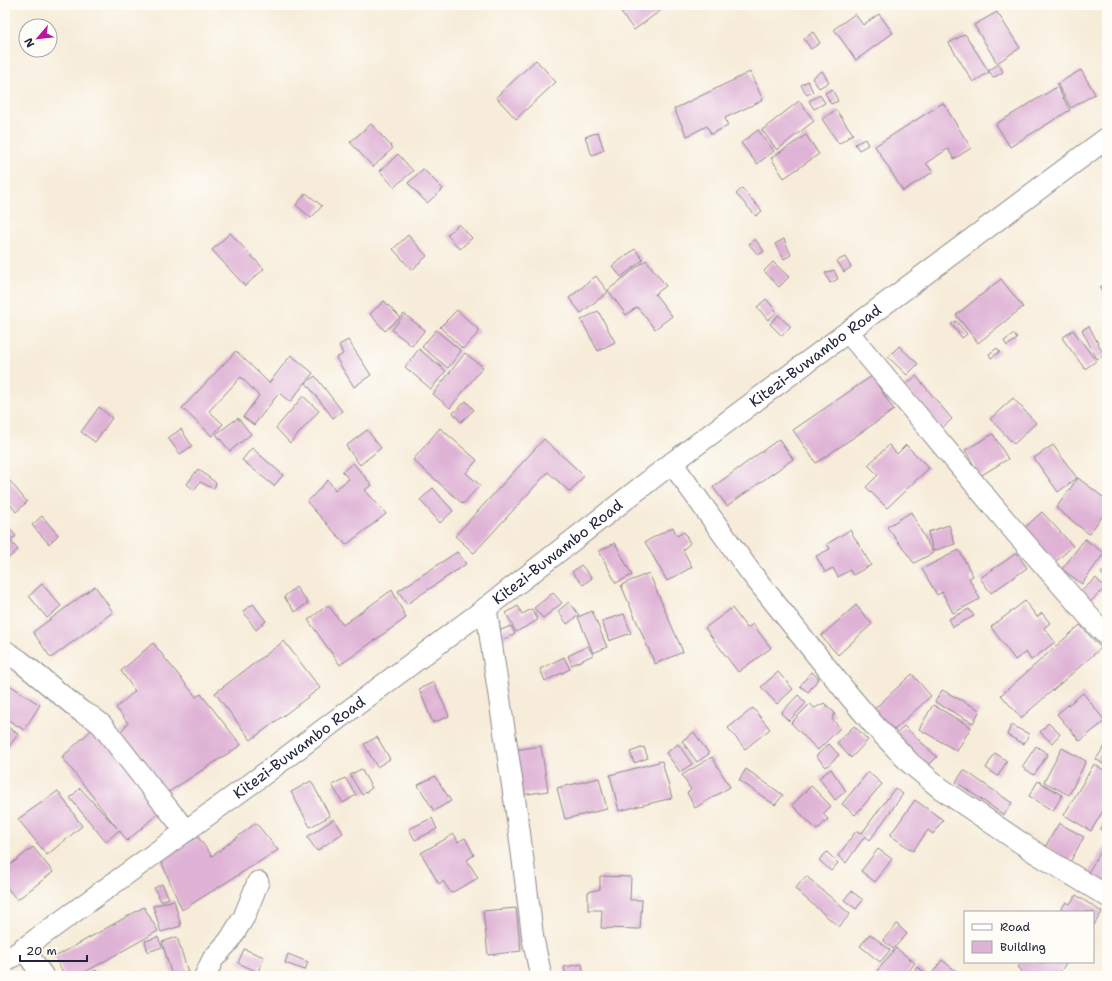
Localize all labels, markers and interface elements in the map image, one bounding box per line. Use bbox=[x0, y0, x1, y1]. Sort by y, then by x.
north arrow bbox=[18, 18, 58, 58]
text: N bbox=[21, 35, 38, 50]
street label: Kitezi-Buwambo Road bbox=[745, 300, 886, 412]
street label: Kitezi-Buwambo Road bbox=[488, 495, 627, 609]
street label: Kitezi-Buwambo Road bbox=[229, 691, 370, 803]
legend bbox=[964, 911, 1094, 963]
text: Road bbox=[1000, 919, 1031, 935]
scale bar bbox=[20, 937, 87, 963]
text: Building bbox=[1000, 939, 1046, 955]
text: 20 m bbox=[26, 943, 57, 959]

